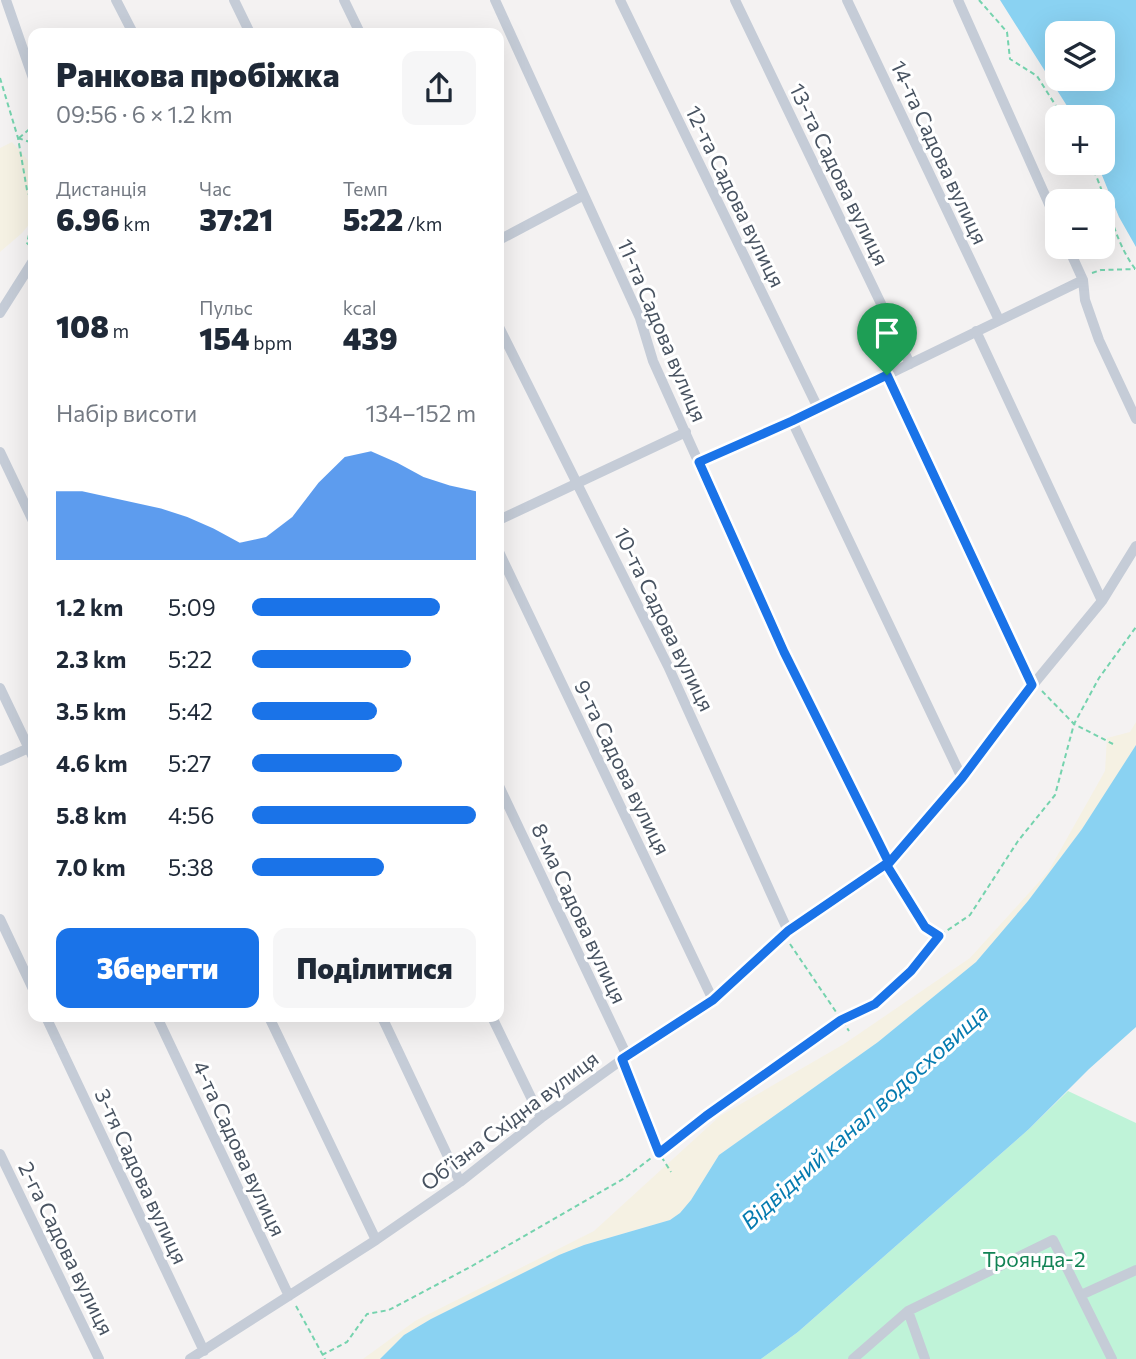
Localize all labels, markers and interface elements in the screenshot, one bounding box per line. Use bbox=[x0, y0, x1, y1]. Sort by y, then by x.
map controls bbox=[1045, 21, 1115, 259]
button: layers bbox=[1045, 21, 1115, 91]
button: share bbox=[402, 51, 476, 125]
text: Ранкова пробіжка bbox=[56, 54, 339, 94]
street label: 14-та Садова вулиця bbox=[886, 56, 994, 248]
street label: 13-та Садова вулиця bbox=[785, 79, 895, 269]
text: 09:56 · 6 × 1.2 km bbox=[56, 100, 233, 128]
street label: 12-та Садова вулиця bbox=[681, 101, 791, 291]
button: + bbox=[1045, 105, 1115, 175]
text: Дистанція bbox=[56, 177, 147, 200]
text: Час bbox=[199, 177, 231, 200]
text: Темп bbox=[343, 177, 388, 200]
button: − bbox=[1045, 189, 1115, 259]
text: 6.96 bbox=[56, 200, 120, 237]
text: 37:21 bbox=[199, 200, 273, 237]
text: 5:22 bbox=[343, 200, 403, 237]
text: km bbox=[120, 212, 150, 235]
text: /km bbox=[403, 212, 442, 235]
street label: 11-та Садова вулиця bbox=[613, 235, 713, 425]
text: Пульс bbox=[199, 296, 253, 319]
text: kcal bbox=[343, 296, 377, 319]
pin bbox=[857, 303, 917, 375]
text: 108 bbox=[56, 307, 109, 344]
icon: arrive bbox=[868, 314, 906, 352]
text: m bbox=[109, 319, 129, 342]
text: 154 bbox=[199, 319, 250, 356]
text: 439 bbox=[343, 319, 398, 356]
text: bpm bbox=[250, 331, 292, 354]
text: Набір висоти bbox=[56, 399, 197, 427]
text: 134–152 m bbox=[365, 399, 476, 427]
street label: 10-та Садова вулиця bbox=[610, 523, 720, 715]
text: 1.2 km bbox=[56, 593, 123, 621]
text: 5:09 bbox=[168, 593, 216, 621]
text: 2.3 km bbox=[56, 645, 126, 673]
text: 5:22 bbox=[168, 645, 212, 673]
street label: 9-та Садова вулиця bbox=[570, 676, 676, 858]
text: 3.5 km bbox=[56, 697, 126, 725]
text: 5:42 bbox=[168, 697, 213, 725]
text: 4.6 km bbox=[56, 749, 128, 777]
text: 5:27 bbox=[168, 749, 211, 777]
text: 5.8 km bbox=[56, 801, 127, 829]
text: 4:56 bbox=[168, 801, 214, 829]
street label: 8-ма Садова вулиця bbox=[527, 819, 633, 1007]
text: 7.0 km bbox=[56, 853, 126, 881]
text: 5:38 bbox=[168, 853, 214, 881]
button: Зберегти bbox=[56, 928, 259, 1008]
button: Поділитися bbox=[273, 928, 476, 1008]
water label: Відвідний канал водосховища bbox=[735, 997, 993, 1235]
street label: Обʼїзна Східна вулиця bbox=[415, 1045, 603, 1195]
street label: 4-та Садова вулиця bbox=[188, 1056, 292, 1240]
street label: 3-тя Садова вулиця bbox=[90, 1084, 194, 1268]
street label: 2-га Садова вулиця bbox=[14, 1157, 120, 1339]
park label: Троянда-2 bbox=[982, 1246, 1086, 1271]

